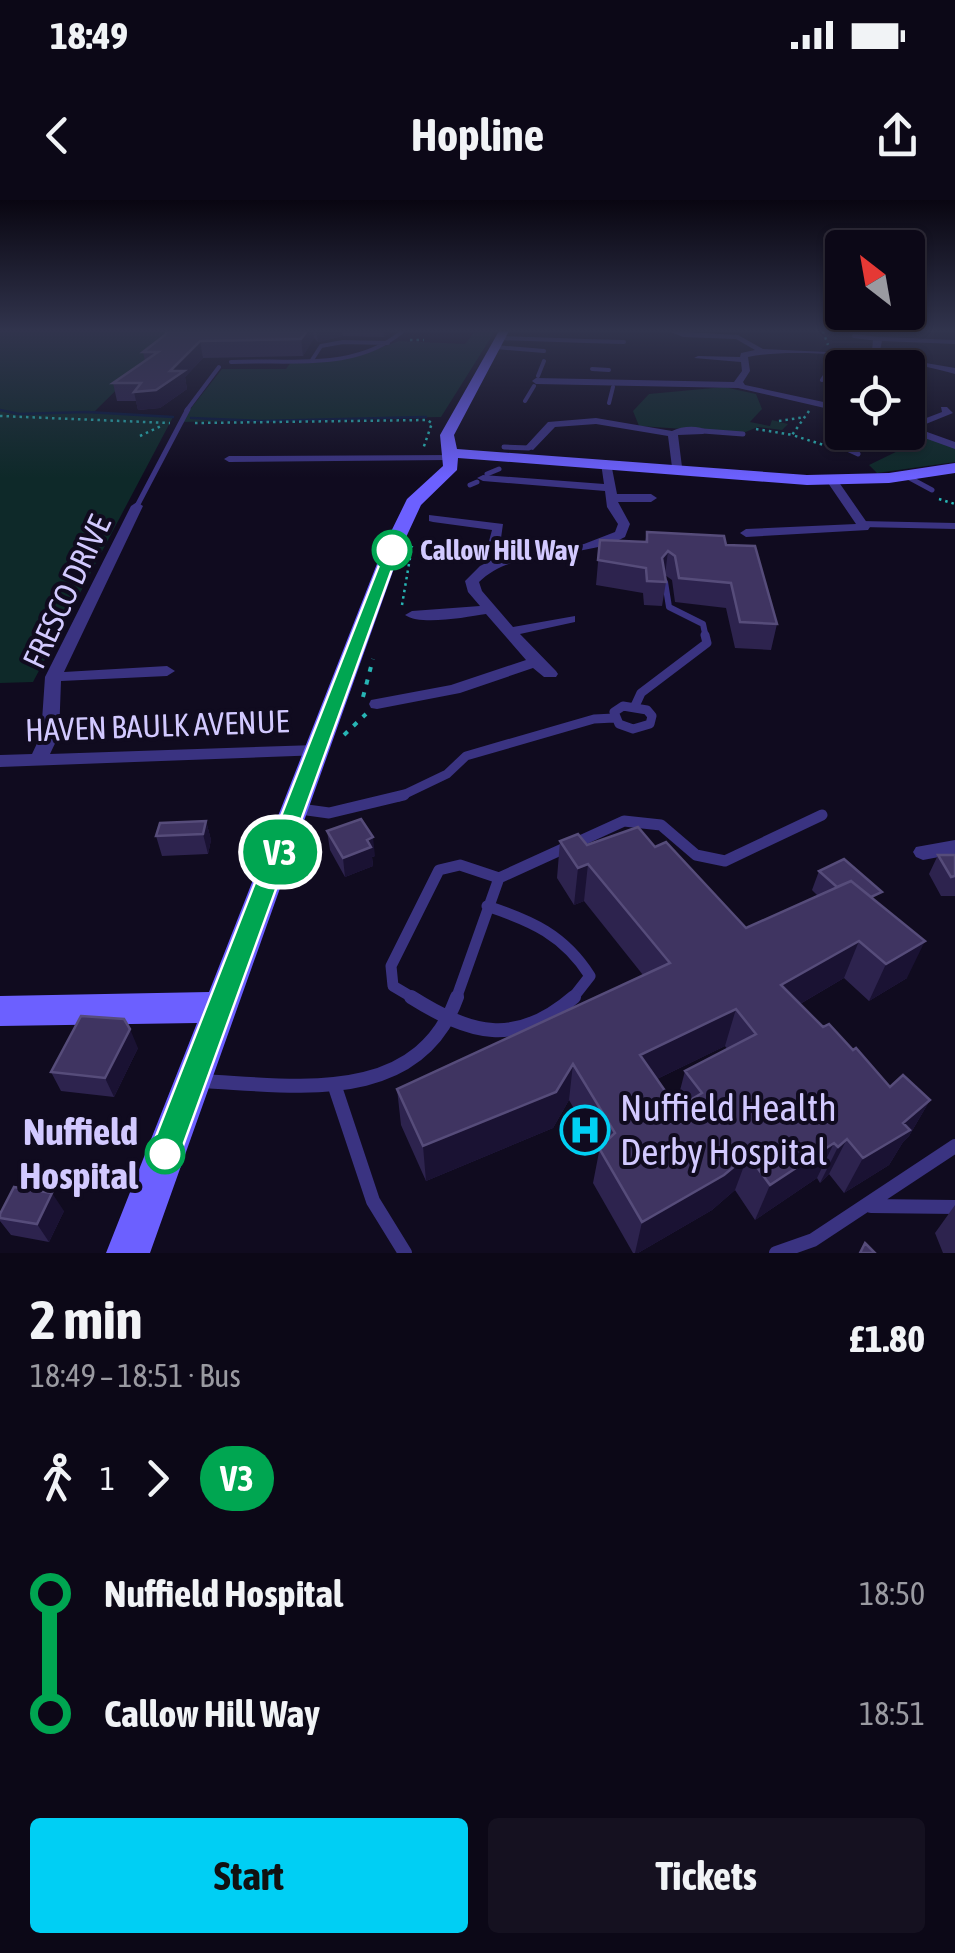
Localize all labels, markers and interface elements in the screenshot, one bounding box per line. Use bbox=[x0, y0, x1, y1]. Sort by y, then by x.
text: 18:49 bbox=[50, 14, 128, 57]
icon: back bbox=[30, 108, 85, 163]
icon: share bbox=[870, 108, 925, 163]
text: Hopline bbox=[411, 109, 544, 161]
north arrow bbox=[825, 230, 925, 330]
map controls bbox=[825, 230, 925, 450]
button: locate bbox=[825, 350, 925, 450]
street label: FRESCO DRIVE bbox=[15, 509, 118, 674]
marker: Callow Hill Way bbox=[373, 531, 411, 569]
place label: Callow Hill Way bbox=[420, 534, 579, 566]
street label: HAVEN BAULK AVENUE bbox=[24, 702, 290, 749]
line badge: V3 bbox=[235, 820, 325, 884]
text: V3 bbox=[263, 832, 297, 872]
place label: Nuffield Health Derby Hospital bbox=[620, 1086, 837, 1173]
hospital icon: Nuffield Health Derby Hospital bbox=[559, 1104, 611, 1156]
place label: Nuffield Hospital bbox=[19, 1110, 139, 1197]
marker: Nuffield Hospital bbox=[146, 1135, 184, 1173]
text: 2 min bbox=[30, 1288, 142, 1351]
text: £1.80 bbox=[849, 1317, 925, 1360]
text: 18:49 – 18:51 · Bus bbox=[30, 1357, 241, 1394]
icon: walk bbox=[30, 1451, 85, 1506]
icon: forward bbox=[130, 1451, 185, 1506]
text: V3 bbox=[220, 1458, 254, 1498]
text: 1 bbox=[100, 1460, 115, 1497]
text: Nuffield Hospital bbox=[104, 1572, 343, 1615]
text: 18:50 bbox=[859, 1575, 925, 1612]
text: Callow Hill Way bbox=[104, 1692, 320, 1735]
text: 18:51 bbox=[859, 1695, 925, 1732]
button: Start bbox=[30, 1818, 468, 1933]
button: Tickets bbox=[488, 1818, 925, 1933]

